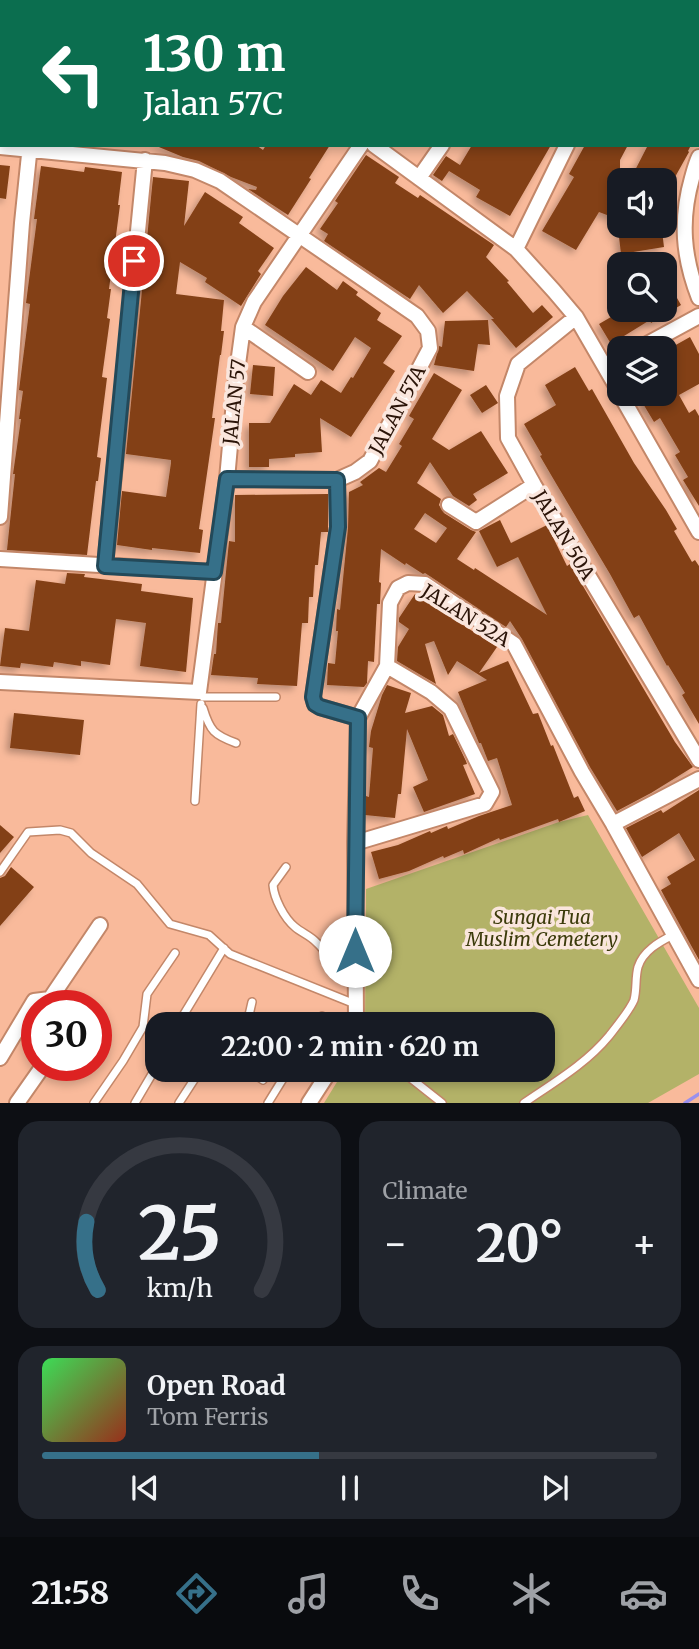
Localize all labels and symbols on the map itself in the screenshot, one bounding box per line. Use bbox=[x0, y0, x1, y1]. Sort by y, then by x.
pin bbox=[104, 231, 164, 291]
street label: JALAN 57 bbox=[217, 358, 250, 447]
street label: JALAN 57A bbox=[363, 361, 431, 460]
street label: JALAN 50A bbox=[527, 485, 601, 585]
street label: JALAN 52A bbox=[416, 578, 515, 652]
park label: Sungai Tua Muslim Cemetery bbox=[465, 905, 618, 951]
position arrow bbox=[318, 914, 392, 988]
speed limit sign: 30 bbox=[21, 990, 112, 1081]

